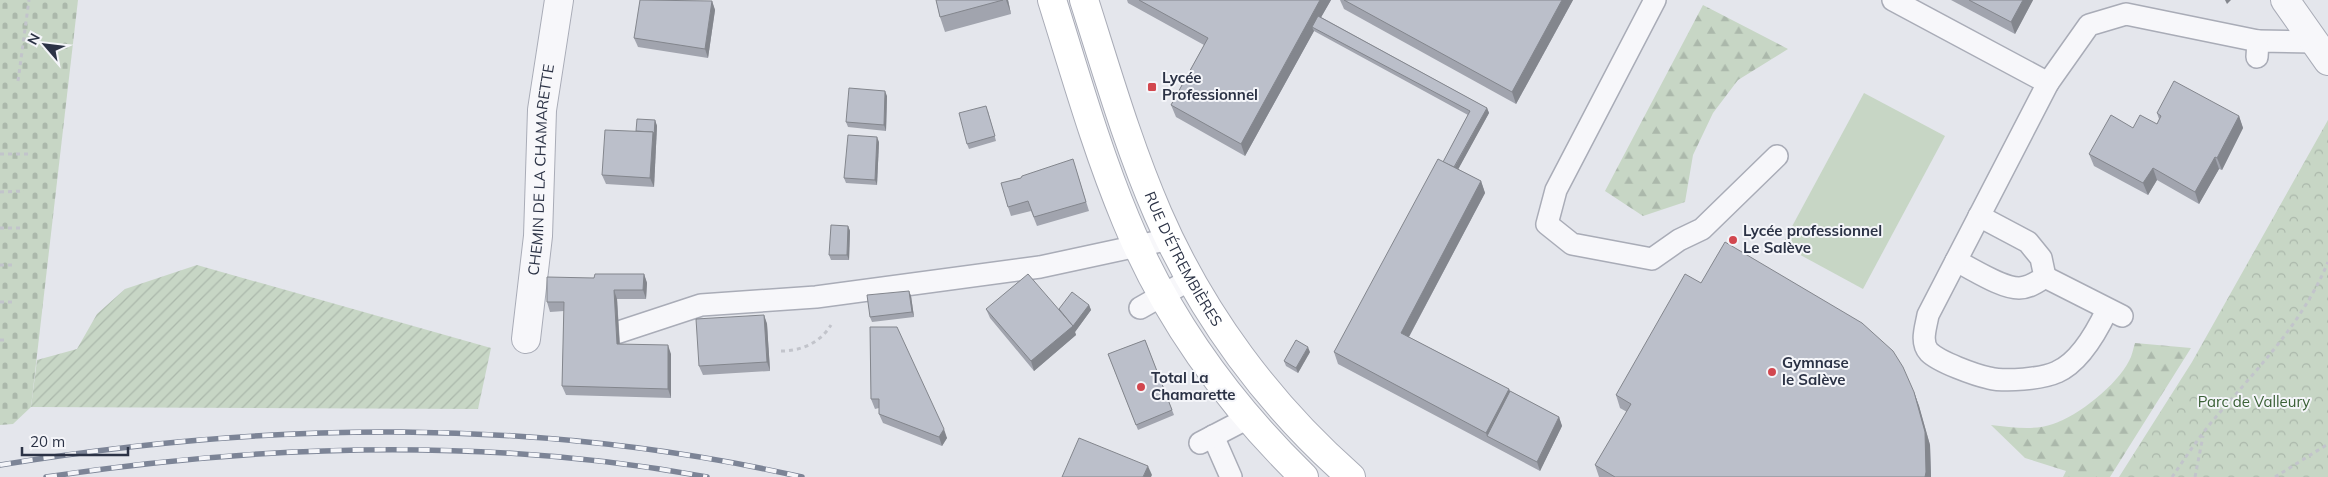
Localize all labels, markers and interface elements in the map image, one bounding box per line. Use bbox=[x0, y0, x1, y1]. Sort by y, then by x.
north arrow bbox=[20, 20, 70, 70]
text: N bbox=[23, 30, 44, 48]
street label: CHEMIN DE LA CHAMARETTE bbox=[523, 63, 558, 277]
place label: Lycée Professionnel bbox=[1162, 68, 1258, 104]
marker: Lycée Professionnel bbox=[1146, 81, 1158, 93]
street label: RUE D'ÉTREMBIÈRES bbox=[1141, 189, 1227, 330]
place label: Lycée professionnel Le Salève bbox=[1743, 221, 1882, 257]
marker: Lycée professionnel Le Salève bbox=[1727, 234, 1739, 246]
place label: Gymnase le Salève bbox=[1782, 353, 1849, 389]
marker: Gymnase le Salève bbox=[1766, 366, 1778, 378]
place label: Total La Chamarette bbox=[1151, 368, 1235, 404]
marker: Total La Chamarette bbox=[1135, 381, 1147, 393]
park label: Parc de Valleury bbox=[2198, 392, 2310, 411]
scale bar bbox=[22, 424, 129, 456]
text: 20 m bbox=[30, 432, 65, 451]

